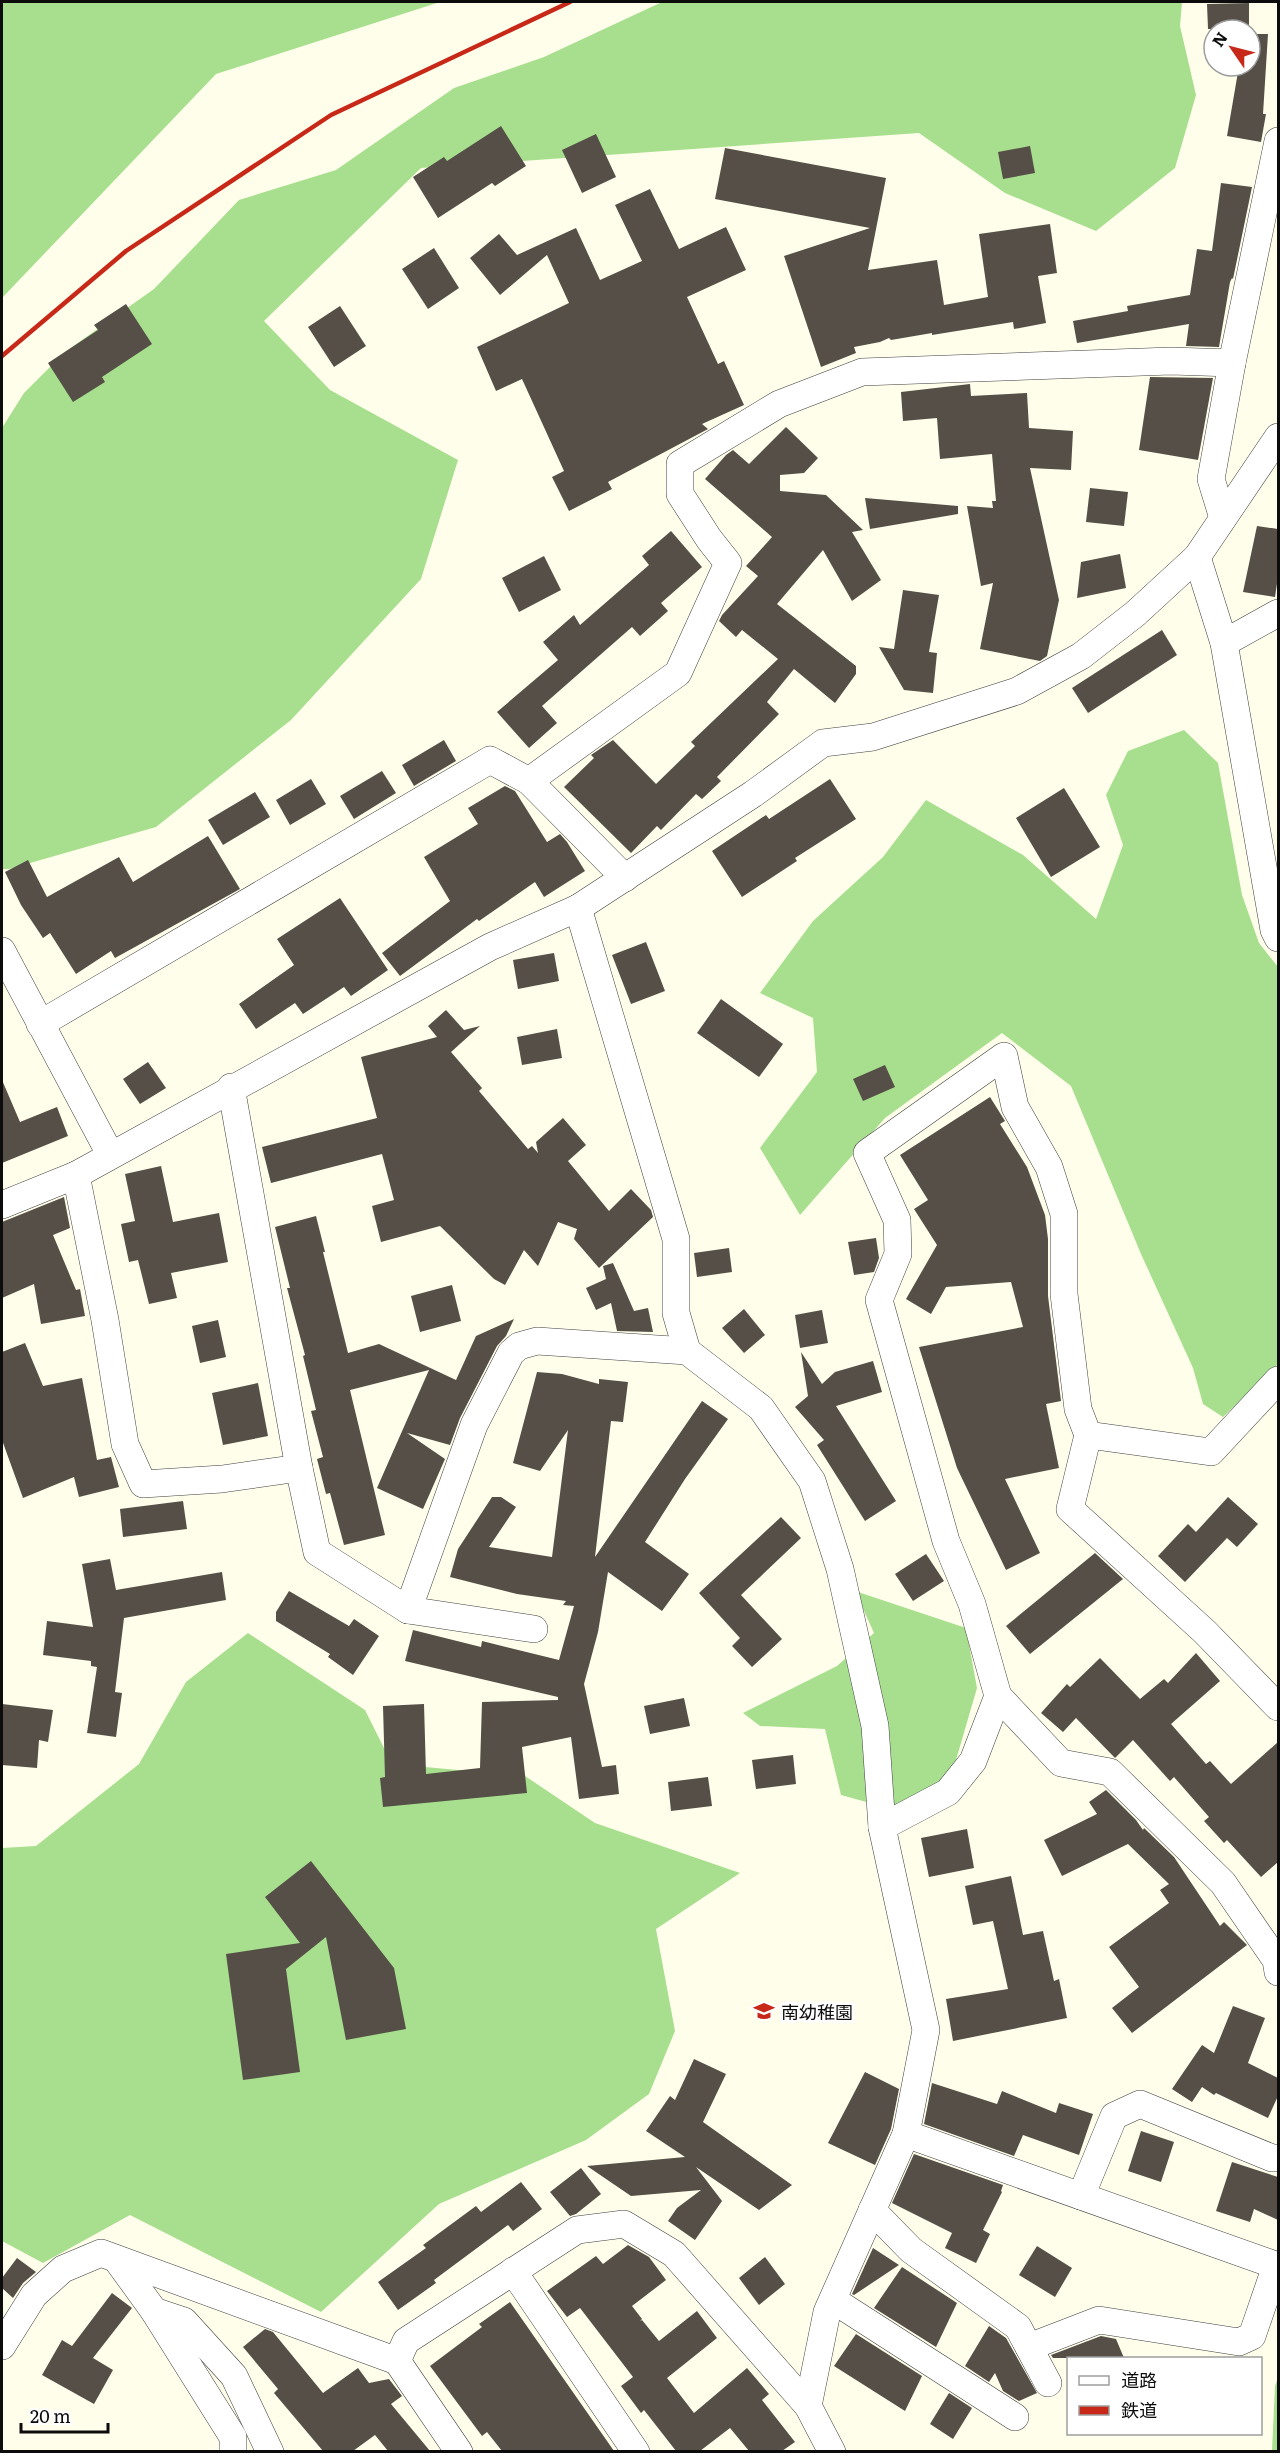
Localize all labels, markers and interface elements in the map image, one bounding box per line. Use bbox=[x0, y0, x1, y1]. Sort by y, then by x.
north arrow bbox=[1202, 18, 1262, 78]
text: N bbox=[1205, 26, 1233, 51]
place label: 南幼稚園 bbox=[781, 1998, 853, 2025]
school or university icon: 南幼稚園 bbox=[752, 1999, 776, 2023]
legend bbox=[1067, 2357, 1262, 2435]
text: 道路 bbox=[1121, 2366, 1157, 2393]
scale bar bbox=[21, 2396, 108, 2434]
text: 鉄道 bbox=[1121, 2396, 1157, 2423]
text: 20 m bbox=[30, 2402, 71, 2429]

